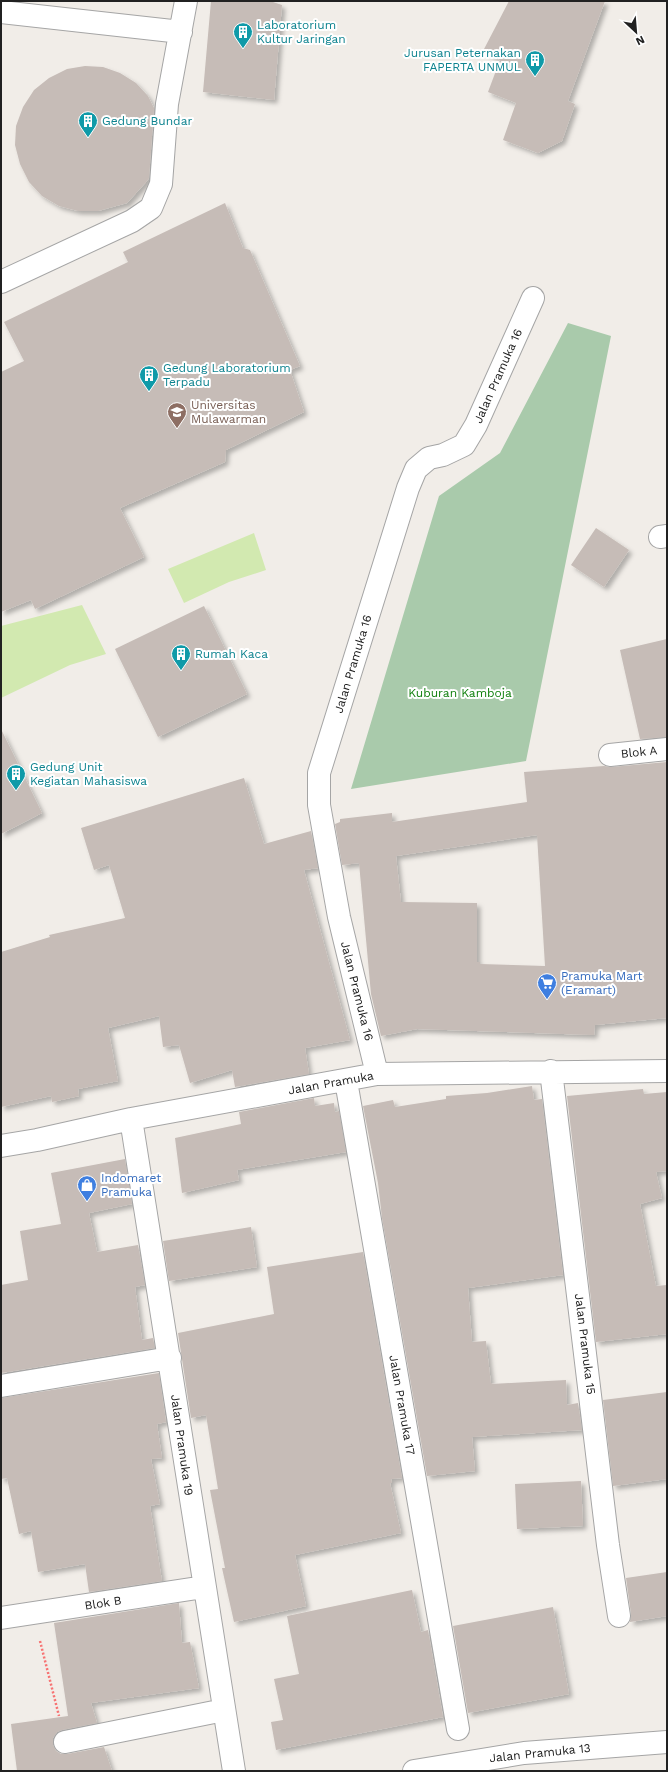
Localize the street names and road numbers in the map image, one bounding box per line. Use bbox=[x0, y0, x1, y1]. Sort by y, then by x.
street label: Jalan Pramuka 16 bbox=[471, 327, 525, 425]
street label: Jalan Pramuka 16 bbox=[331, 613, 375, 715]
street label: Blok A bbox=[620, 743, 658, 761]
street label: Jalan Pramuka 16 bbox=[338, 940, 376, 1042]
street label: Jalan Pramuka bbox=[287, 1069, 375, 1097]
street label: Jalan Pramuka 15 bbox=[572, 1293, 598, 1395]
street label: Jalan Pramuka 17 bbox=[386, 1354, 418, 1456]
street label: Jalan Pramuka 19 bbox=[168, 1393, 196, 1497]
street label: Blok B bbox=[84, 1593, 123, 1613]
street label: Jalan Pramuka 13 bbox=[489, 1741, 591, 1765]

